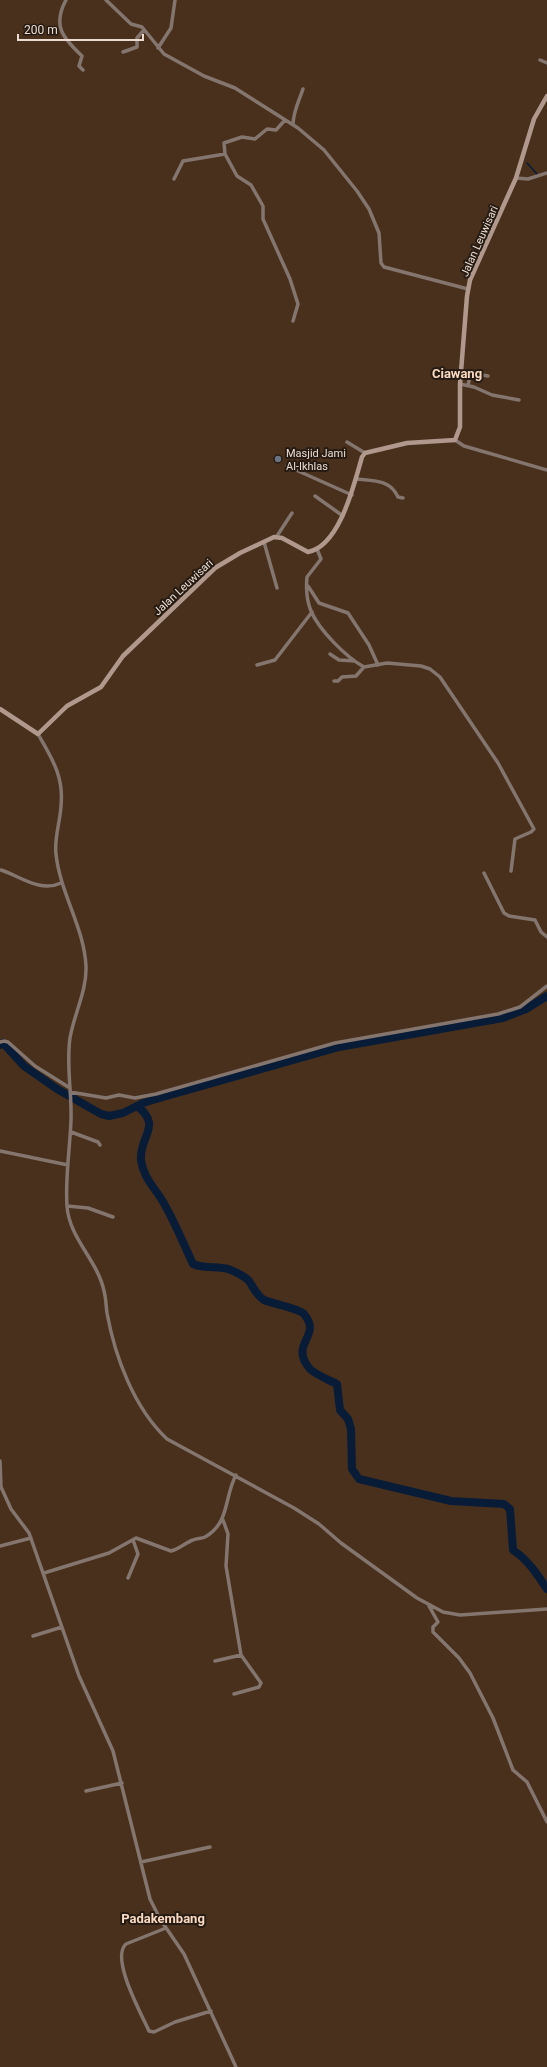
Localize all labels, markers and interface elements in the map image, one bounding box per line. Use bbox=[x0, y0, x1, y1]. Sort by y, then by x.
scale bar bbox=[18, 16, 143, 42]
text: 200 m bbox=[24, 23, 58, 37]
street label: Jalan Leuwisari bbox=[458, 204, 501, 279]
district label: Ciawang bbox=[432, 366, 482, 381]
place label: Masjid Jami Al-Ikhlas bbox=[286, 447, 346, 473]
marker: Masjid Jami Al-Ikhlas bbox=[273, 454, 283, 464]
street label: Jalan Leuwisari bbox=[151, 557, 216, 618]
district label: Padakembang bbox=[121, 1911, 205, 1926]

